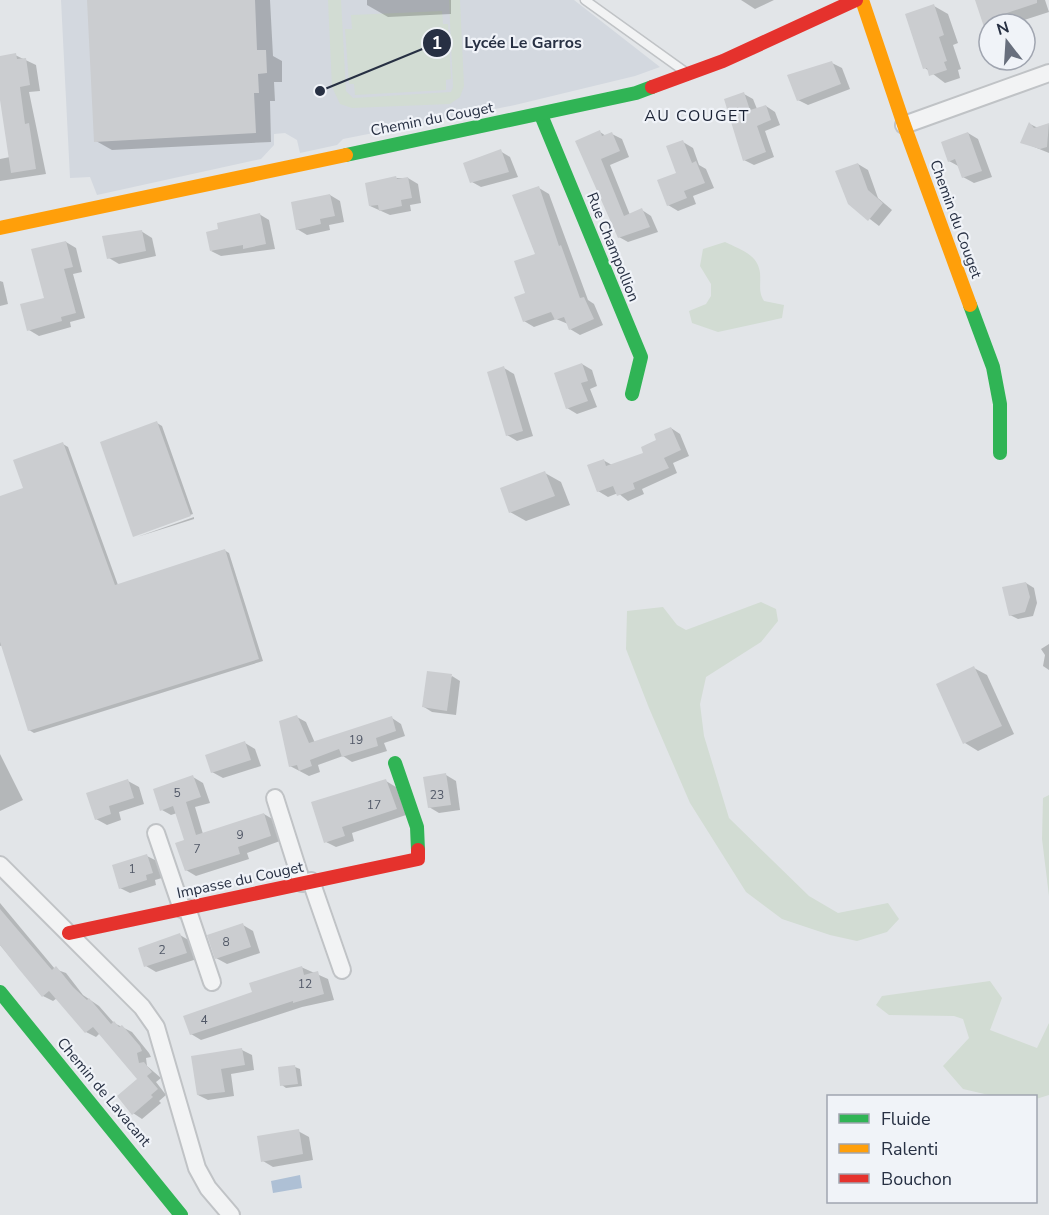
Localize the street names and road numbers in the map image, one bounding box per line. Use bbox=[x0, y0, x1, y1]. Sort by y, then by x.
street label: Chemin du Couget bbox=[369, 97, 496, 141]
street label: Chemin du Couget bbox=[925, 157, 987, 282]
street label: Rue Champollion bbox=[582, 189, 644, 305]
street label: Impasse du Couget bbox=[175, 857, 306, 903]
street label: Chemin de Lavacant bbox=[53, 1033, 156, 1151]

